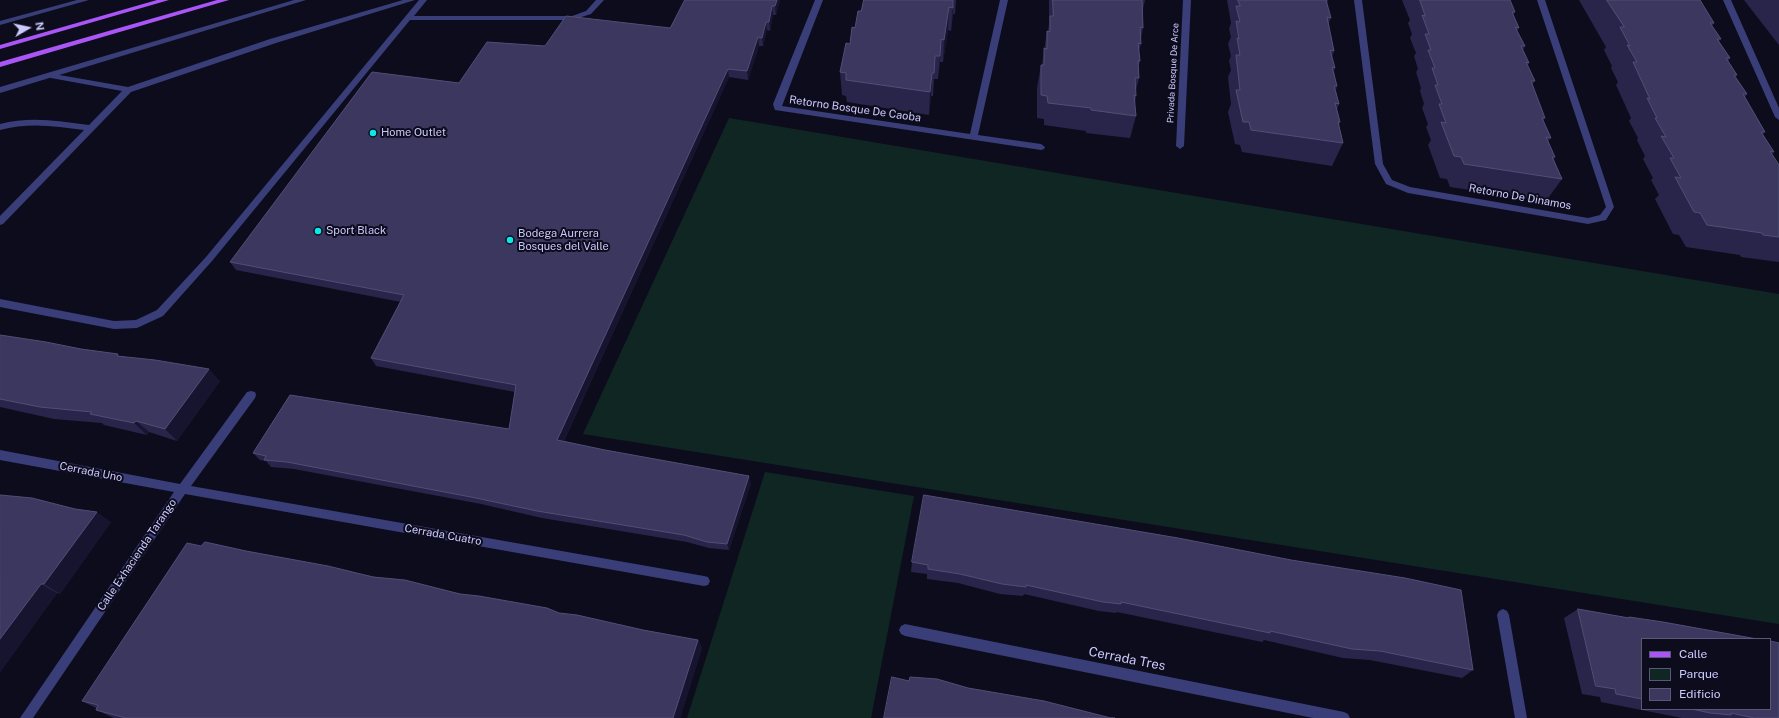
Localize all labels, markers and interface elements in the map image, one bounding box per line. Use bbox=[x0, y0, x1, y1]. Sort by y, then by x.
north arrow bbox=[8, 8, 48, 48]
text: N bbox=[33, 21, 46, 31]
street label: Privada Bosque De Arce bbox=[1165, 23, 1181, 123]
street label: Retorno Bosque De Caoba bbox=[788, 93, 922, 125]
place label: Home Outlet bbox=[381, 126, 446, 140]
marker: Home Outlet bbox=[368, 128, 378, 138]
street label: Retorno De Dinamos bbox=[1468, 181, 1572, 213]
place label: Sport Black bbox=[326, 224, 386, 238]
marker: Sport Black bbox=[313, 226, 323, 236]
place label: Bodega Aurrera Bosques del Valle bbox=[518, 227, 609, 253]
marker: Bodega Aurrera Bosques del Valle bbox=[505, 235, 515, 245]
street label: Cerrada Uno bbox=[58, 459, 124, 485]
street label: Calle Exhacienda Tarango bbox=[95, 497, 179, 613]
street label: Cerrada Cuatro bbox=[403, 522, 483, 548]
legend bbox=[1641, 638, 1771, 710]
street label: Cerrada Tres bbox=[1087, 644, 1167, 674]
text: Calle bbox=[1679, 647, 1707, 661]
text: Parque bbox=[1679, 667, 1719, 681]
text: Edificio bbox=[1679, 687, 1721, 701]

